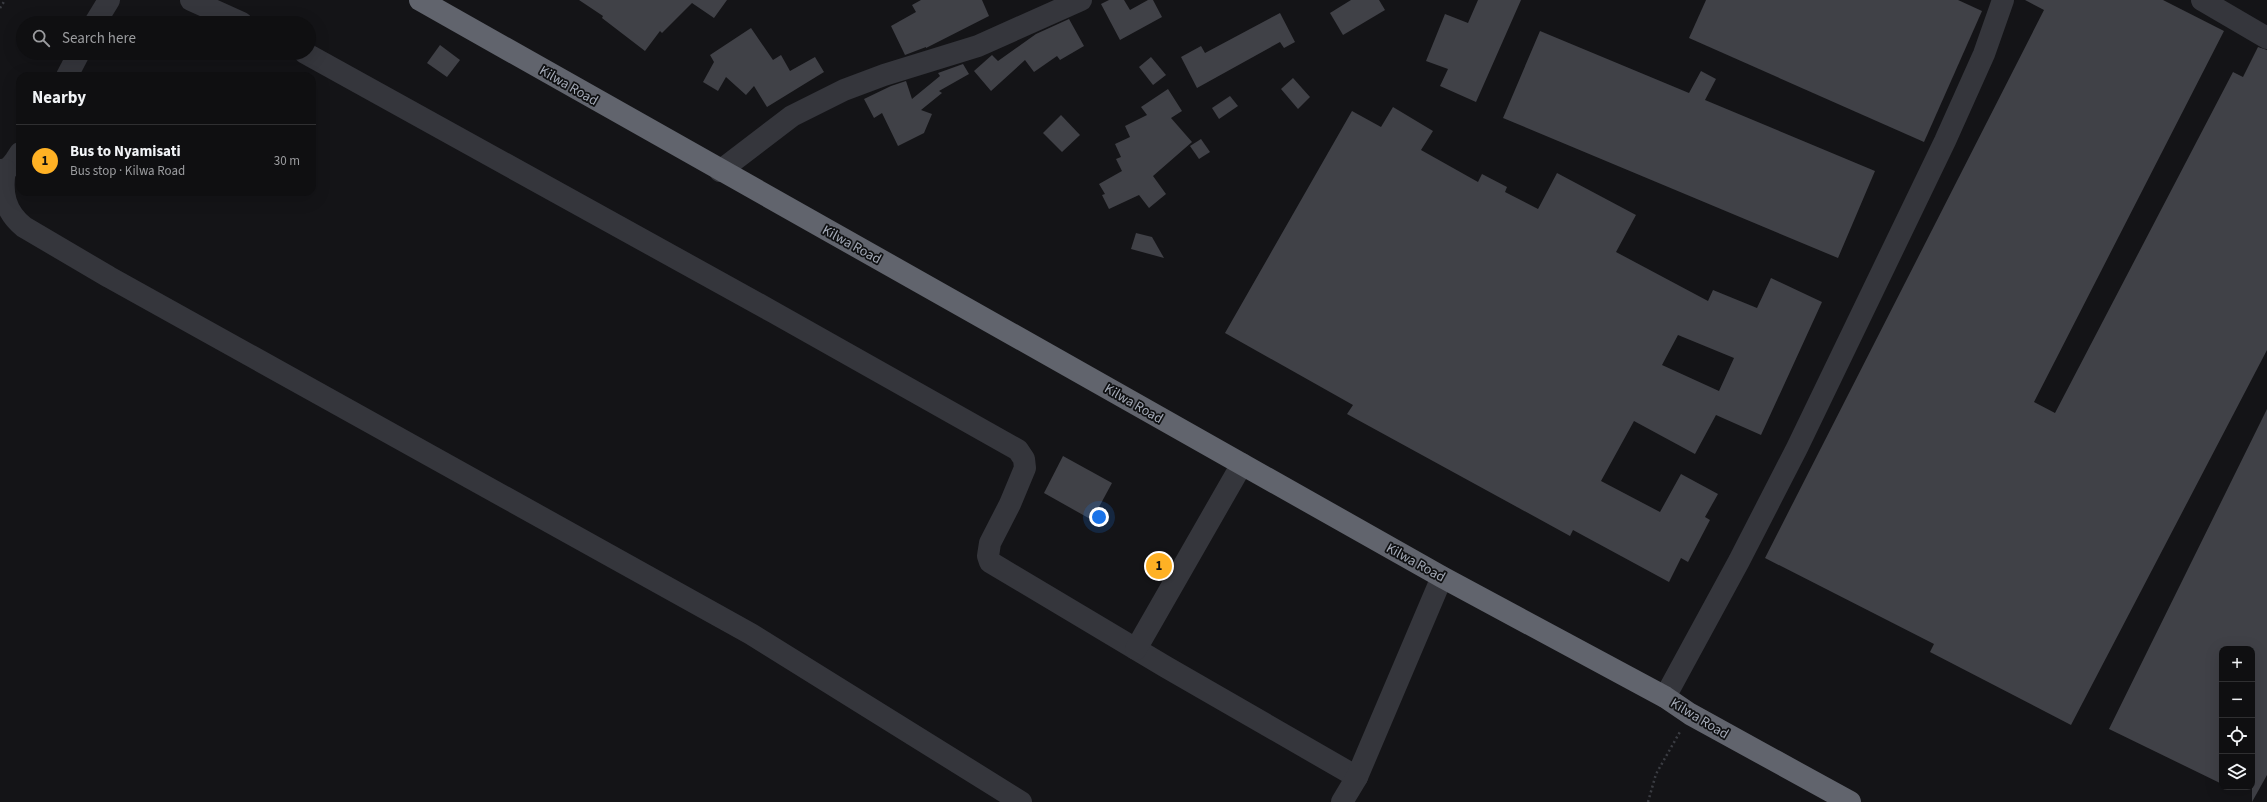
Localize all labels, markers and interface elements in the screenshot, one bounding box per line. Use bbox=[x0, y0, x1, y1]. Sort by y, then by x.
search box bbox=[16, 16, 316, 60]
icon: search bbox=[30, 27, 52, 49]
text: Search here bbox=[62, 28, 136, 49]
street label: Kilwa Road bbox=[535, 61, 602, 111]
text: Nearby bbox=[32, 86, 86, 110]
text: Bus to Nyamisati bbox=[70, 141, 181, 162]
text: 1 bbox=[42, 152, 48, 170]
text: 30 m bbox=[274, 152, 300, 170]
text: Bus stop · Kilwa Road bbox=[70, 162, 185, 180]
street label: Kilwa Road bbox=[818, 220, 885, 269]
street label: Kilwa Road bbox=[1100, 379, 1167, 429]
your location bbox=[1089, 507, 1109, 527]
street label: Kilwa Road bbox=[1382, 538, 1449, 587]
pin: 1 bbox=[1146, 551, 1172, 581]
map controls bbox=[2219, 646, 2255, 790]
button: + bbox=[2219, 646, 2255, 682]
button: − bbox=[2219, 682, 2255, 718]
street label: Kilwa Road bbox=[1666, 694, 1732, 744]
button: locate bbox=[2219, 718, 2255, 754]
button: layers bbox=[2219, 754, 2255, 790]

